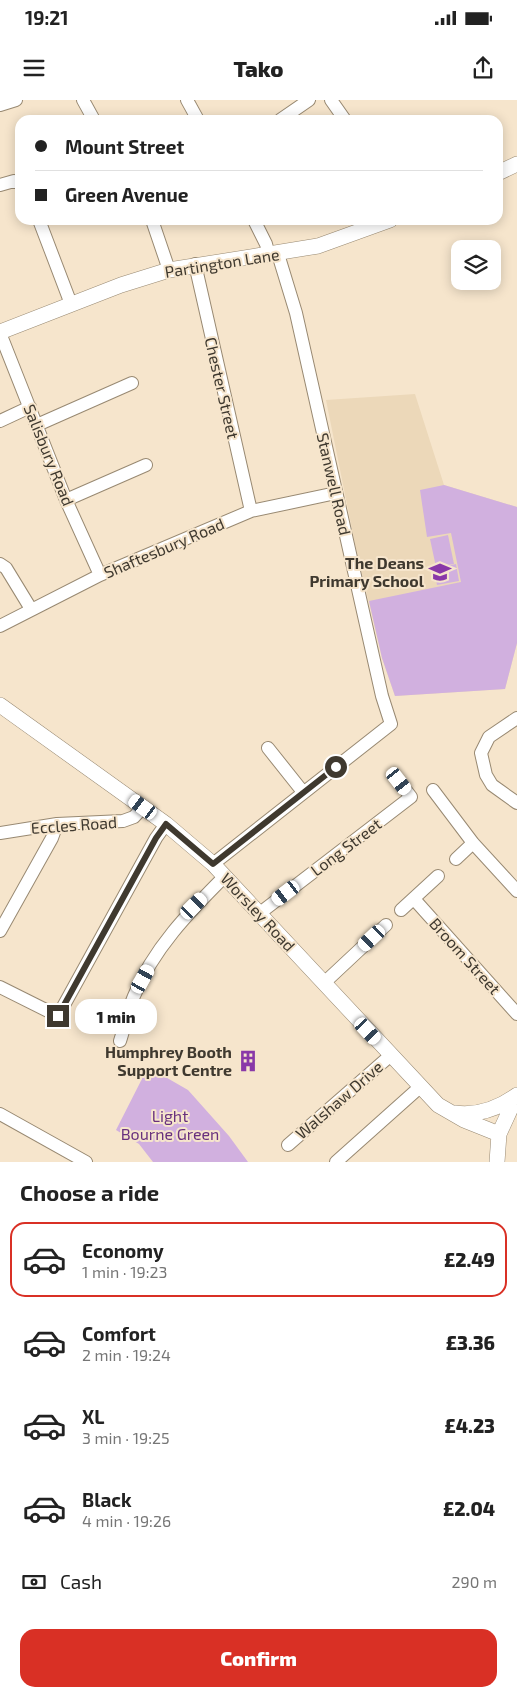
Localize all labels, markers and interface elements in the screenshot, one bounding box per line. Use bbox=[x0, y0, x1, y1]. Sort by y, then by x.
text: 19:21 bbox=[25, 6, 69, 29]
icon: menu bbox=[20, 54, 48, 82]
icon: share bbox=[469, 54, 497, 82]
text: Tako bbox=[233, 55, 284, 81]
text: Mount Street bbox=[65, 135, 184, 158]
text: Green Avenue bbox=[65, 183, 188, 206]
map controls bbox=[451, 240, 501, 290]
button: layers bbox=[451, 240, 501, 290]
street label: Partington Lane bbox=[163, 244, 281, 281]
street label: Chester Street bbox=[202, 335, 243, 441]
street label: Salisbury Road bbox=[20, 401, 78, 508]
street label: Stanwell Road bbox=[313, 431, 355, 537]
street label: Shaftesbury Road bbox=[101, 514, 227, 582]
place label: The Deans Primary School bbox=[309, 553, 425, 591]
school or university icon: The Deans Primary School bbox=[427, 559, 453, 585]
route start bbox=[325, 756, 347, 778]
car bbox=[383, 765, 414, 797]
car bbox=[126, 792, 159, 822]
street label: Eccles Road bbox=[30, 812, 118, 837]
street label: Long Street bbox=[307, 814, 385, 879]
street label: Worsley Road bbox=[217, 868, 300, 955]
car bbox=[269, 878, 302, 908]
car bbox=[178, 890, 209, 922]
street label: Broom Street bbox=[426, 914, 505, 998]
car bbox=[355, 922, 388, 954]
car bbox=[129, 962, 156, 996]
callout: 1 min bbox=[76, 998, 158, 1034]
route end bbox=[47, 1005, 69, 1027]
text: 1 min bbox=[96, 1007, 136, 1026]
car bbox=[352, 1015, 383, 1047]
place label: Humphrey Booth Support Centre bbox=[105, 1042, 232, 1079]
building icon: Humphrey Booth Support Centre bbox=[235, 1048, 261, 1074]
street label: Walshaw Drive bbox=[291, 1057, 386, 1143]
park label: Light Bourne Green bbox=[121, 1106, 219, 1143]
text: Choose a ride bbox=[20, 1179, 159, 1205]
icon: car bbox=[22, 1237, 67, 1282]
text: Economy bbox=[82, 1239, 164, 1262]
text: £2.49 bbox=[444, 1248, 495, 1271]
text: 1 min · 19:23 bbox=[82, 1262, 167, 1281]
icon: car bbox=[22, 1320, 67, 1365]
text: Comfort bbox=[82, 1322, 156, 1345]
text: £3.36 bbox=[446, 1331, 495, 1354]
text: 2 min · 19:24 bbox=[82, 1345, 171, 1364]
icon: car bbox=[22, 1403, 67, 1448]
text: XL bbox=[82, 1405, 104, 1428]
text: £4.23 bbox=[444, 1414, 495, 1437]
text: 3 min · 19:25 bbox=[82, 1428, 170, 1447]
icon: car bbox=[22, 1486, 67, 1531]
text: Black bbox=[82, 1488, 132, 1511]
text: £2.04 bbox=[443, 1497, 495, 1520]
text: 4 min · 19:26 bbox=[82, 1511, 171, 1530]
icon: cash bbox=[20, 1568, 48, 1596]
text: Cash bbox=[60, 1570, 102, 1593]
text: 290 m bbox=[452, 1572, 497, 1591]
button: Confirm bbox=[20, 1629, 497, 1687]

